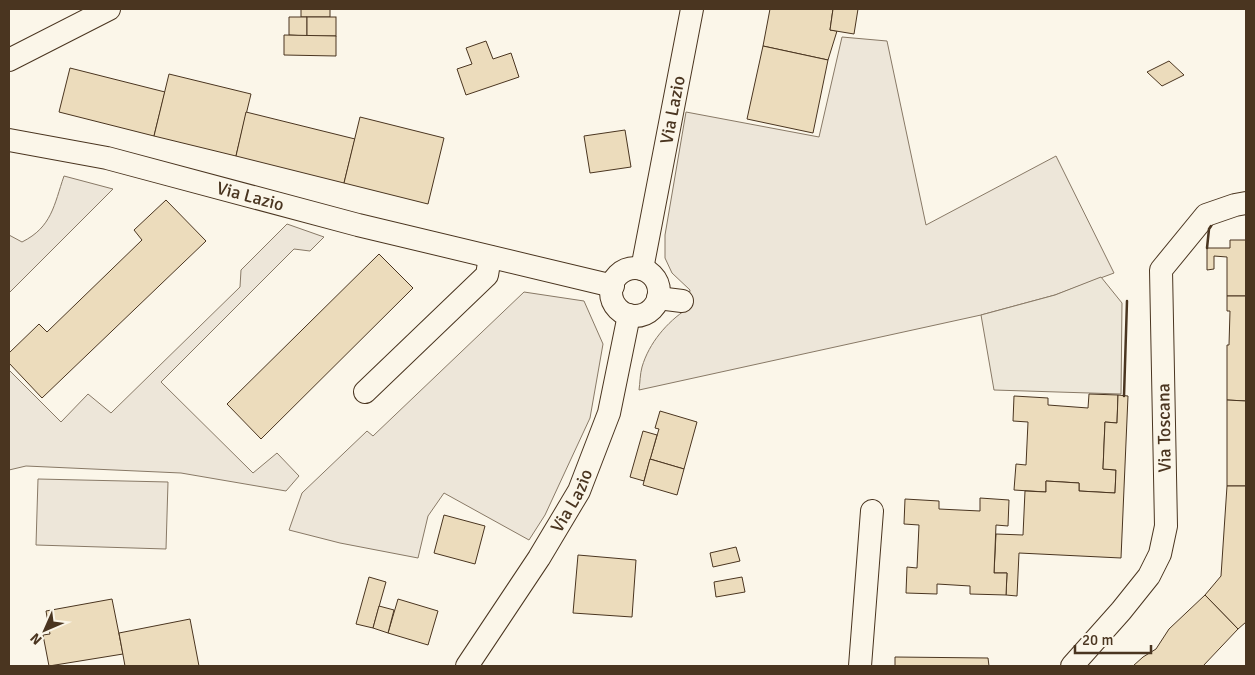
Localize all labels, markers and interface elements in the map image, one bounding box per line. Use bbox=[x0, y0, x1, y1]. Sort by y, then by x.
street label: Via Lazio bbox=[655, 74, 690, 146]
street label: Via Lazio bbox=[214, 177, 287, 216]
street label: Via Toscana bbox=[1152, 383, 1176, 473]
street label: Via Lazio bbox=[546, 466, 597, 536]
north arrow bbox=[20, 605, 70, 655]
scale bar bbox=[1075, 622, 1151, 654]
text: N bbox=[27, 629, 46, 648]
text: 20 m bbox=[1082, 631, 1113, 649]

